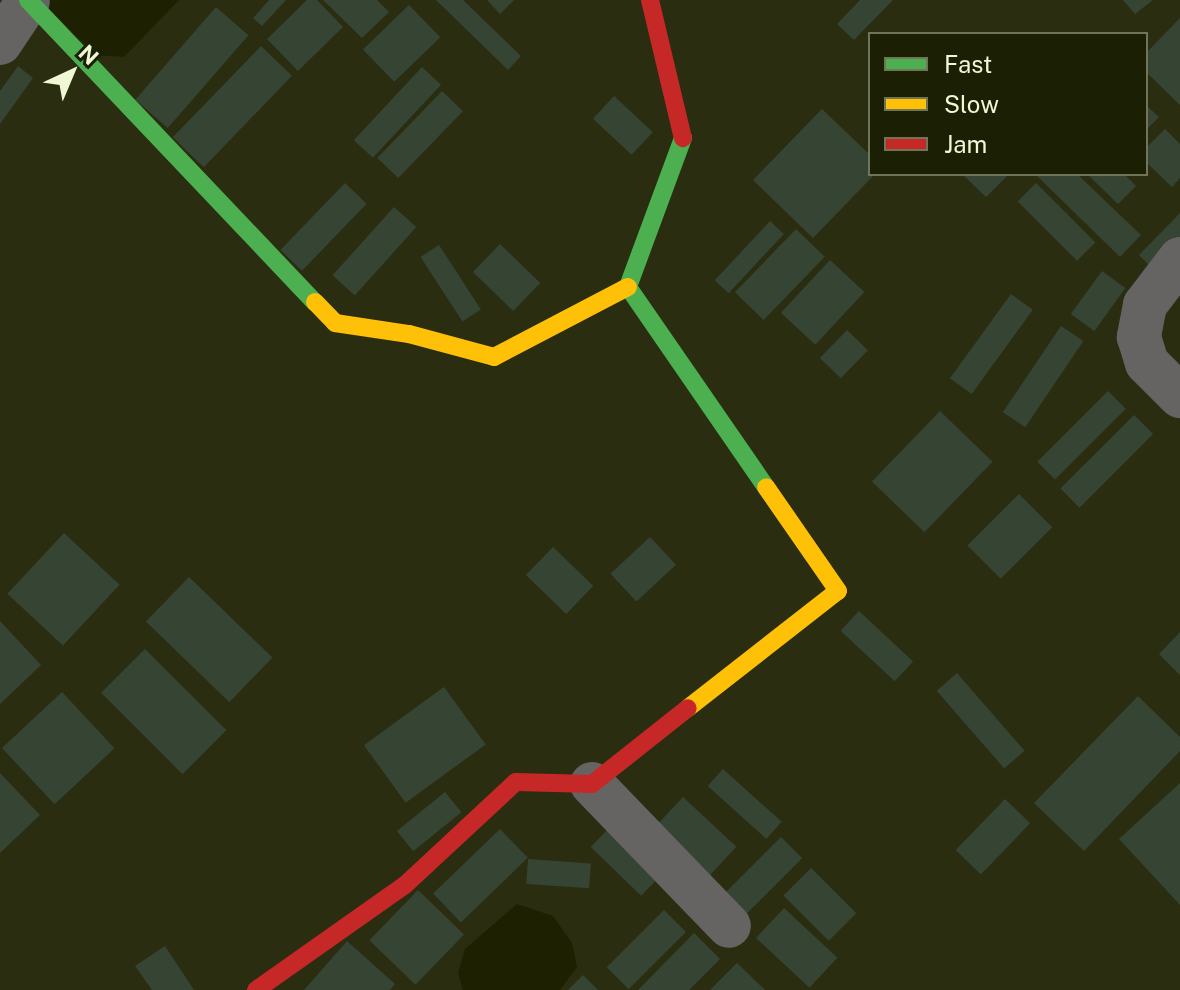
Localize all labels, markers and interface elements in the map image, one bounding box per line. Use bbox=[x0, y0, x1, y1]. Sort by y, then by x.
north arrow bbox=[32, 32, 112, 112]
legend bbox=[868, 32, 1148, 176]
text: N bbox=[73, 39, 104, 70]
text: Fast bbox=[944, 50, 992, 78]
text: Slow bbox=[944, 90, 999, 118]
text: Jam bbox=[944, 130, 987, 158]

